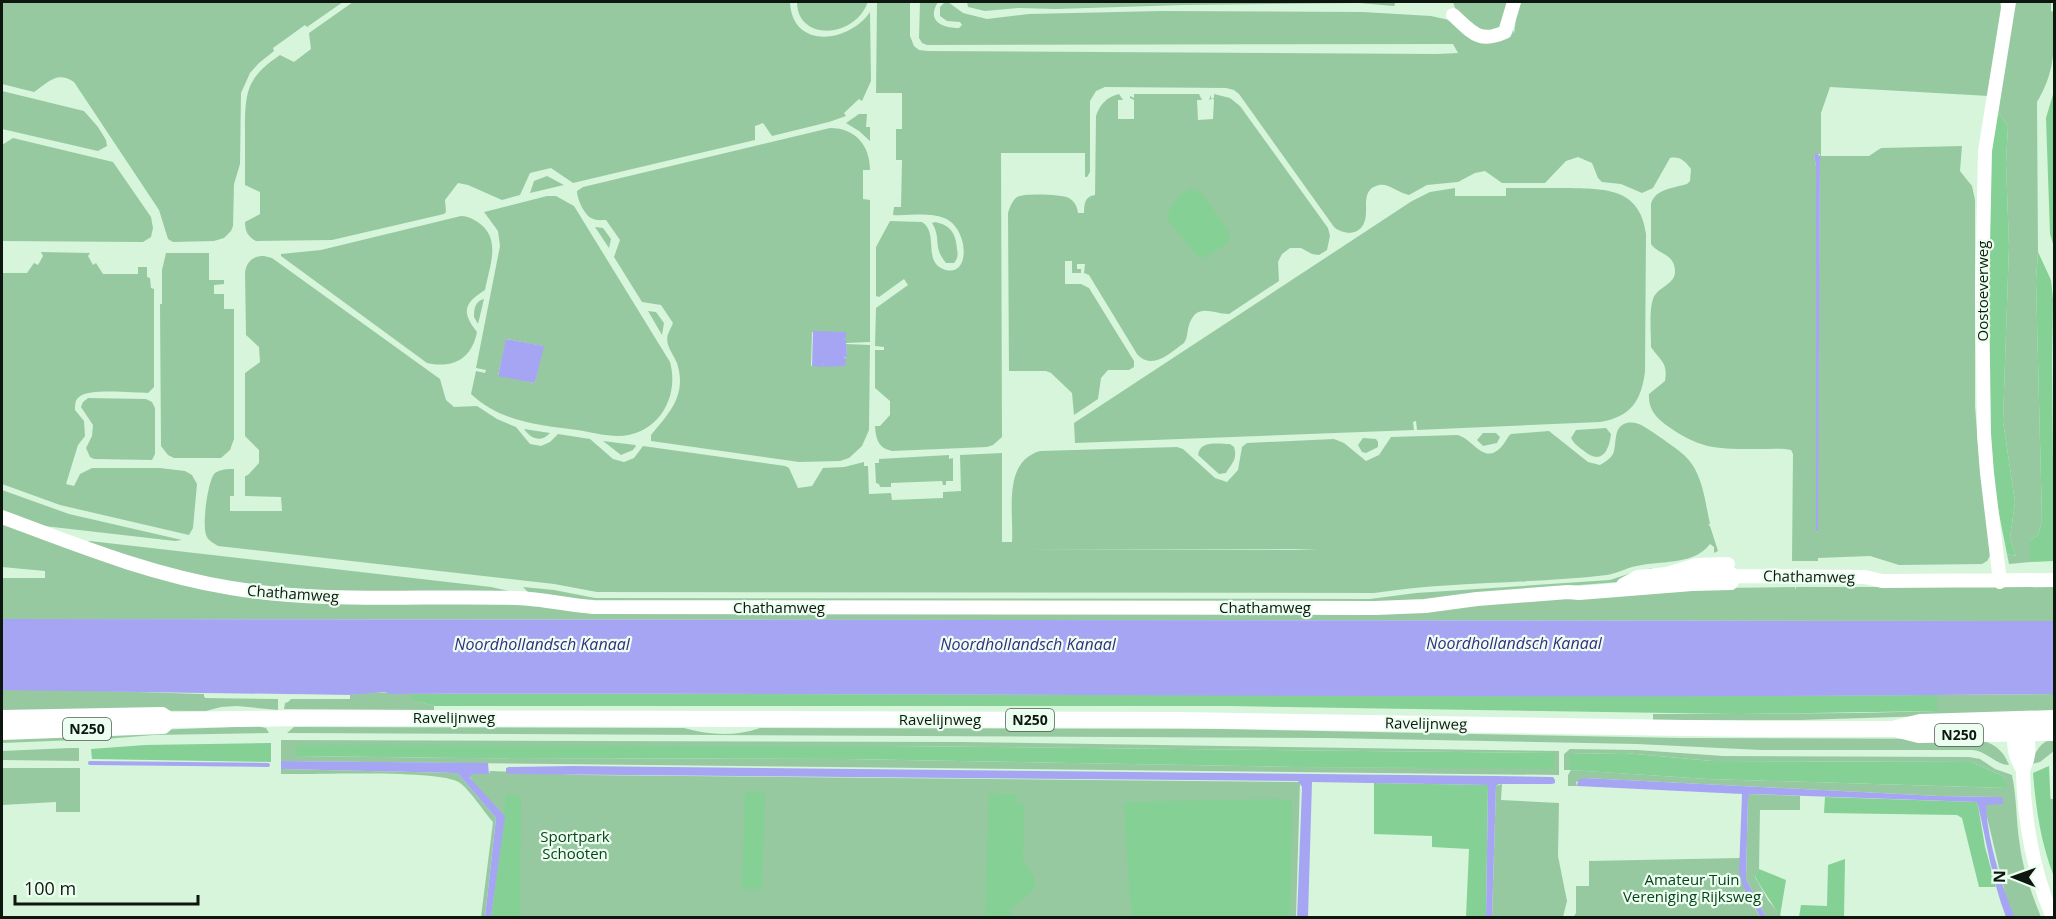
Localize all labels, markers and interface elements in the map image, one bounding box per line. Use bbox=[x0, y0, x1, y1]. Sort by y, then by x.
street label: Oostoeverweg bbox=[1972, 241, 1992, 341]
street label: Chathamweg bbox=[1763, 565, 1855, 587]
street label: Chathamweg bbox=[247, 580, 340, 606]
street label: Chathamweg bbox=[733, 597, 825, 617]
street label: Chathamweg bbox=[1219, 597, 1311, 617]
water label: Noordhollandsch Kanaal bbox=[1426, 632, 1603, 654]
water label: Noordhollandsch Kanaal bbox=[454, 633, 631, 655]
water label: Noordhollandsch Kanaal bbox=[940, 633, 1117, 655]
street label: Ravelijnweg bbox=[413, 707, 495, 727]
street label: Ravelijnweg bbox=[899, 709, 981, 729]
road number: N250 bbox=[1006, 709, 1054, 731]
street label: Ravelijnweg bbox=[1385, 712, 1467, 734]
road number: N250 bbox=[63, 718, 111, 740]
road number: N250 bbox=[1935, 724, 1983, 746]
park label: Sportpark Schooten bbox=[540, 826, 610, 863]
north arrow bbox=[1984, 847, 2044, 907]
scale bar bbox=[15, 868, 198, 906]
park label: Amateur Tuin Vereniging Rijksweg bbox=[1623, 869, 1761, 906]
text: N bbox=[1988, 870, 2010, 883]
text: 100 m bbox=[24, 876, 76, 900]

